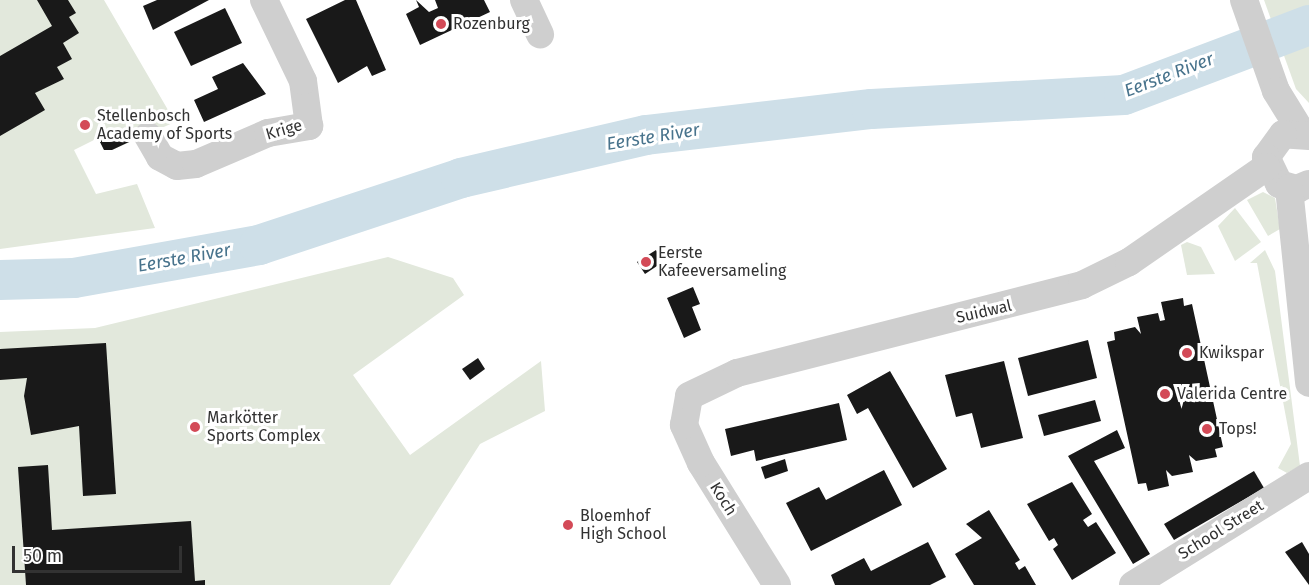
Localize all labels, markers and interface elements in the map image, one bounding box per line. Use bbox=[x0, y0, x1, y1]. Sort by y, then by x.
place label: Rozenburg bbox=[453, 14, 530, 34]
marker: Rozenburg bbox=[434, 17, 448, 31]
water label: Eerste River bbox=[1121, 48, 1217, 102]
place label: Stellenbosch Academy of Sports bbox=[97, 106, 232, 144]
street label: Krige bbox=[264, 116, 304, 144]
marker: Stellenbosch Academy of Sports bbox=[78, 118, 92, 132]
water label: Eerste River bbox=[605, 119, 701, 155]
water label: Eerste River bbox=[136, 239, 232, 277]
place label: Eerste Kafeeversameling bbox=[658, 243, 786, 281]
marker: Eerste Kafeeversameling bbox=[639, 255, 653, 269]
street label: Suidwal bbox=[954, 296, 1014, 328]
place label: Kwikspar bbox=[1199, 343, 1264, 363]
marker: Kwikspar bbox=[1180, 346, 1194, 360]
place label: Valerida Centre bbox=[1177, 384, 1287, 404]
marker: Valerida Centre bbox=[1158, 387, 1172, 401]
place label: Markötter Sports Complex bbox=[207, 408, 320, 446]
place label: Tops! bbox=[1219, 419, 1257, 439]
marker: Markötter Sports Complex bbox=[188, 420, 202, 434]
marker: Tops! bbox=[1200, 422, 1214, 436]
street label: Koch bbox=[705, 479, 741, 519]
street label: School Street bbox=[1175, 496, 1267, 564]
place label: Bloemhof High School bbox=[580, 506, 666, 544]
marker: Bloemhof High School bbox=[561, 518, 575, 532]
scale bar bbox=[15, 534, 184, 572]
text: 50 m bbox=[23, 545, 62, 567]

